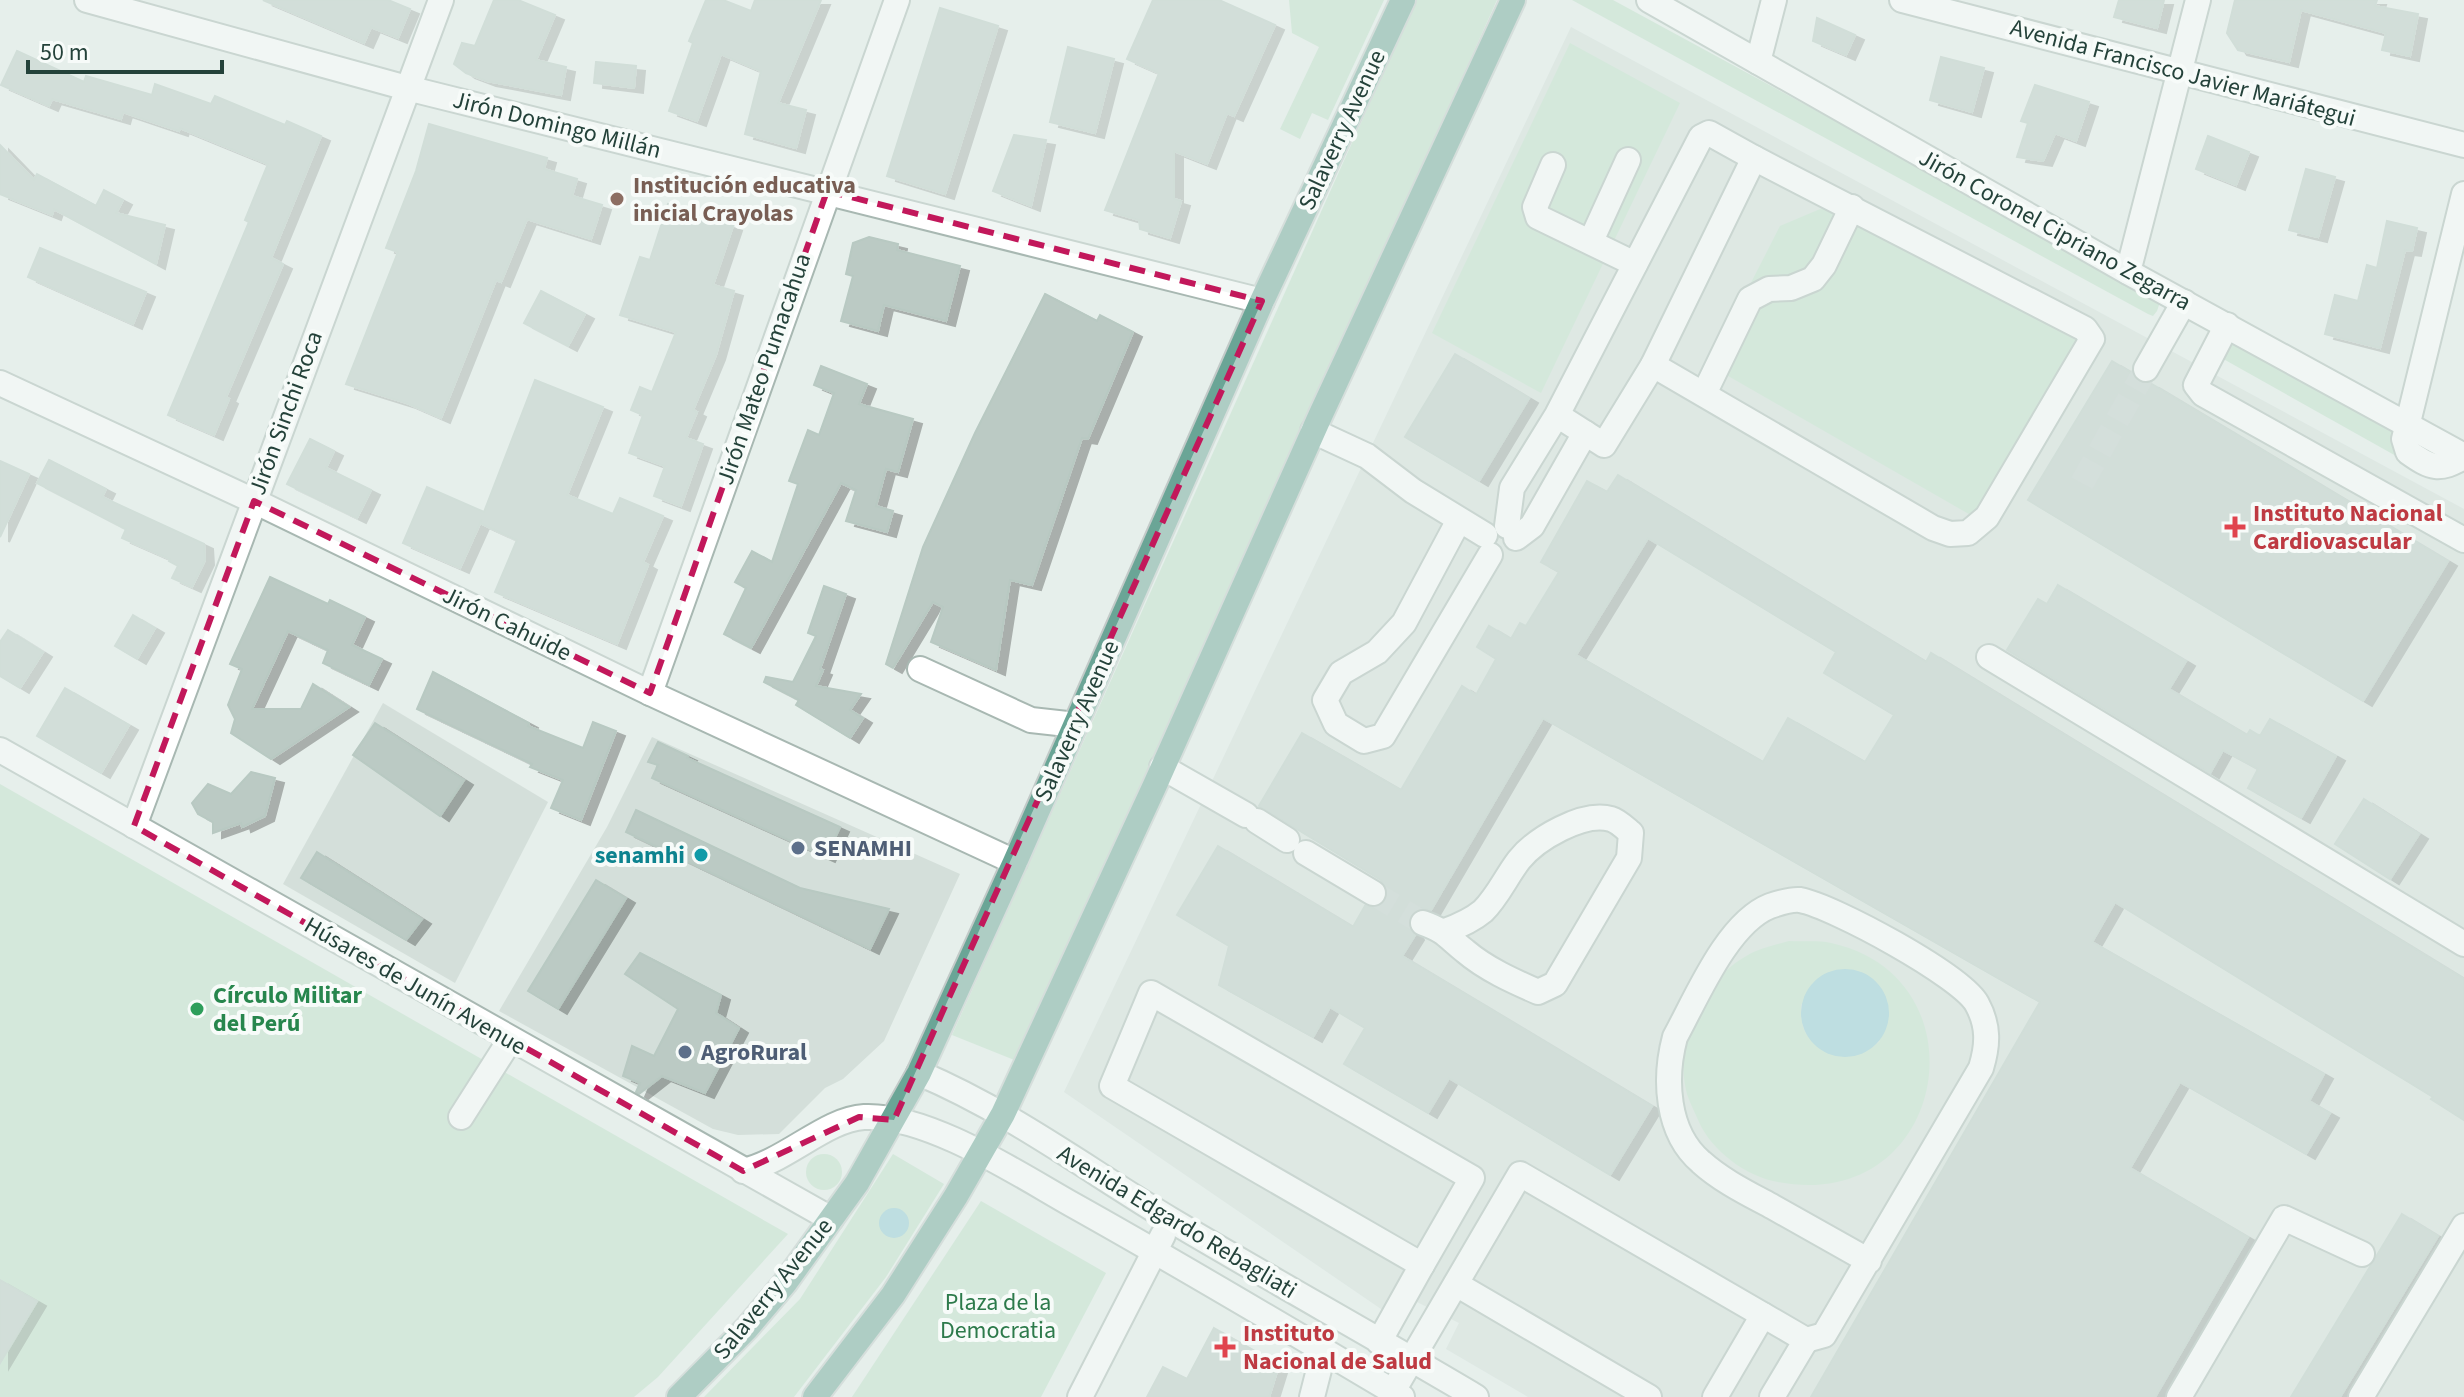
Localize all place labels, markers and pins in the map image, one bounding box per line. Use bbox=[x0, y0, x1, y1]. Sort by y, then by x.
place label: Institución educativa inicial Crayolas bbox=[633, 168, 856, 231]
marker: Institución educativa inicial Crayolas bbox=[608, 190, 626, 208]
place label: Instituto Nacional Cardiovascular bbox=[2253, 496, 2443, 559]
marker: Instituto Nacional Cardiovascular bbox=[2224, 516, 2246, 538]
place label: SENAMHI bbox=[814, 831, 912, 866]
place label: senamhi bbox=[595, 838, 685, 873]
marker: SENAMHI bbox=[789, 839, 807, 857]
marker: senamhi bbox=[692, 846, 710, 864]
place label: Círculo Militar del Perú bbox=[213, 978, 363, 1041]
marker: Círculo Militar del Perú bbox=[188, 1000, 206, 1018]
place label: AgroRural bbox=[700, 1035, 807, 1070]
marker: AgroRural bbox=[676, 1043, 694, 1061]
place label: Instituto Nacional de Salud bbox=[1243, 1316, 1432, 1379]
marker: Instituto Nacional de Salud bbox=[1214, 1336, 1236, 1358]

